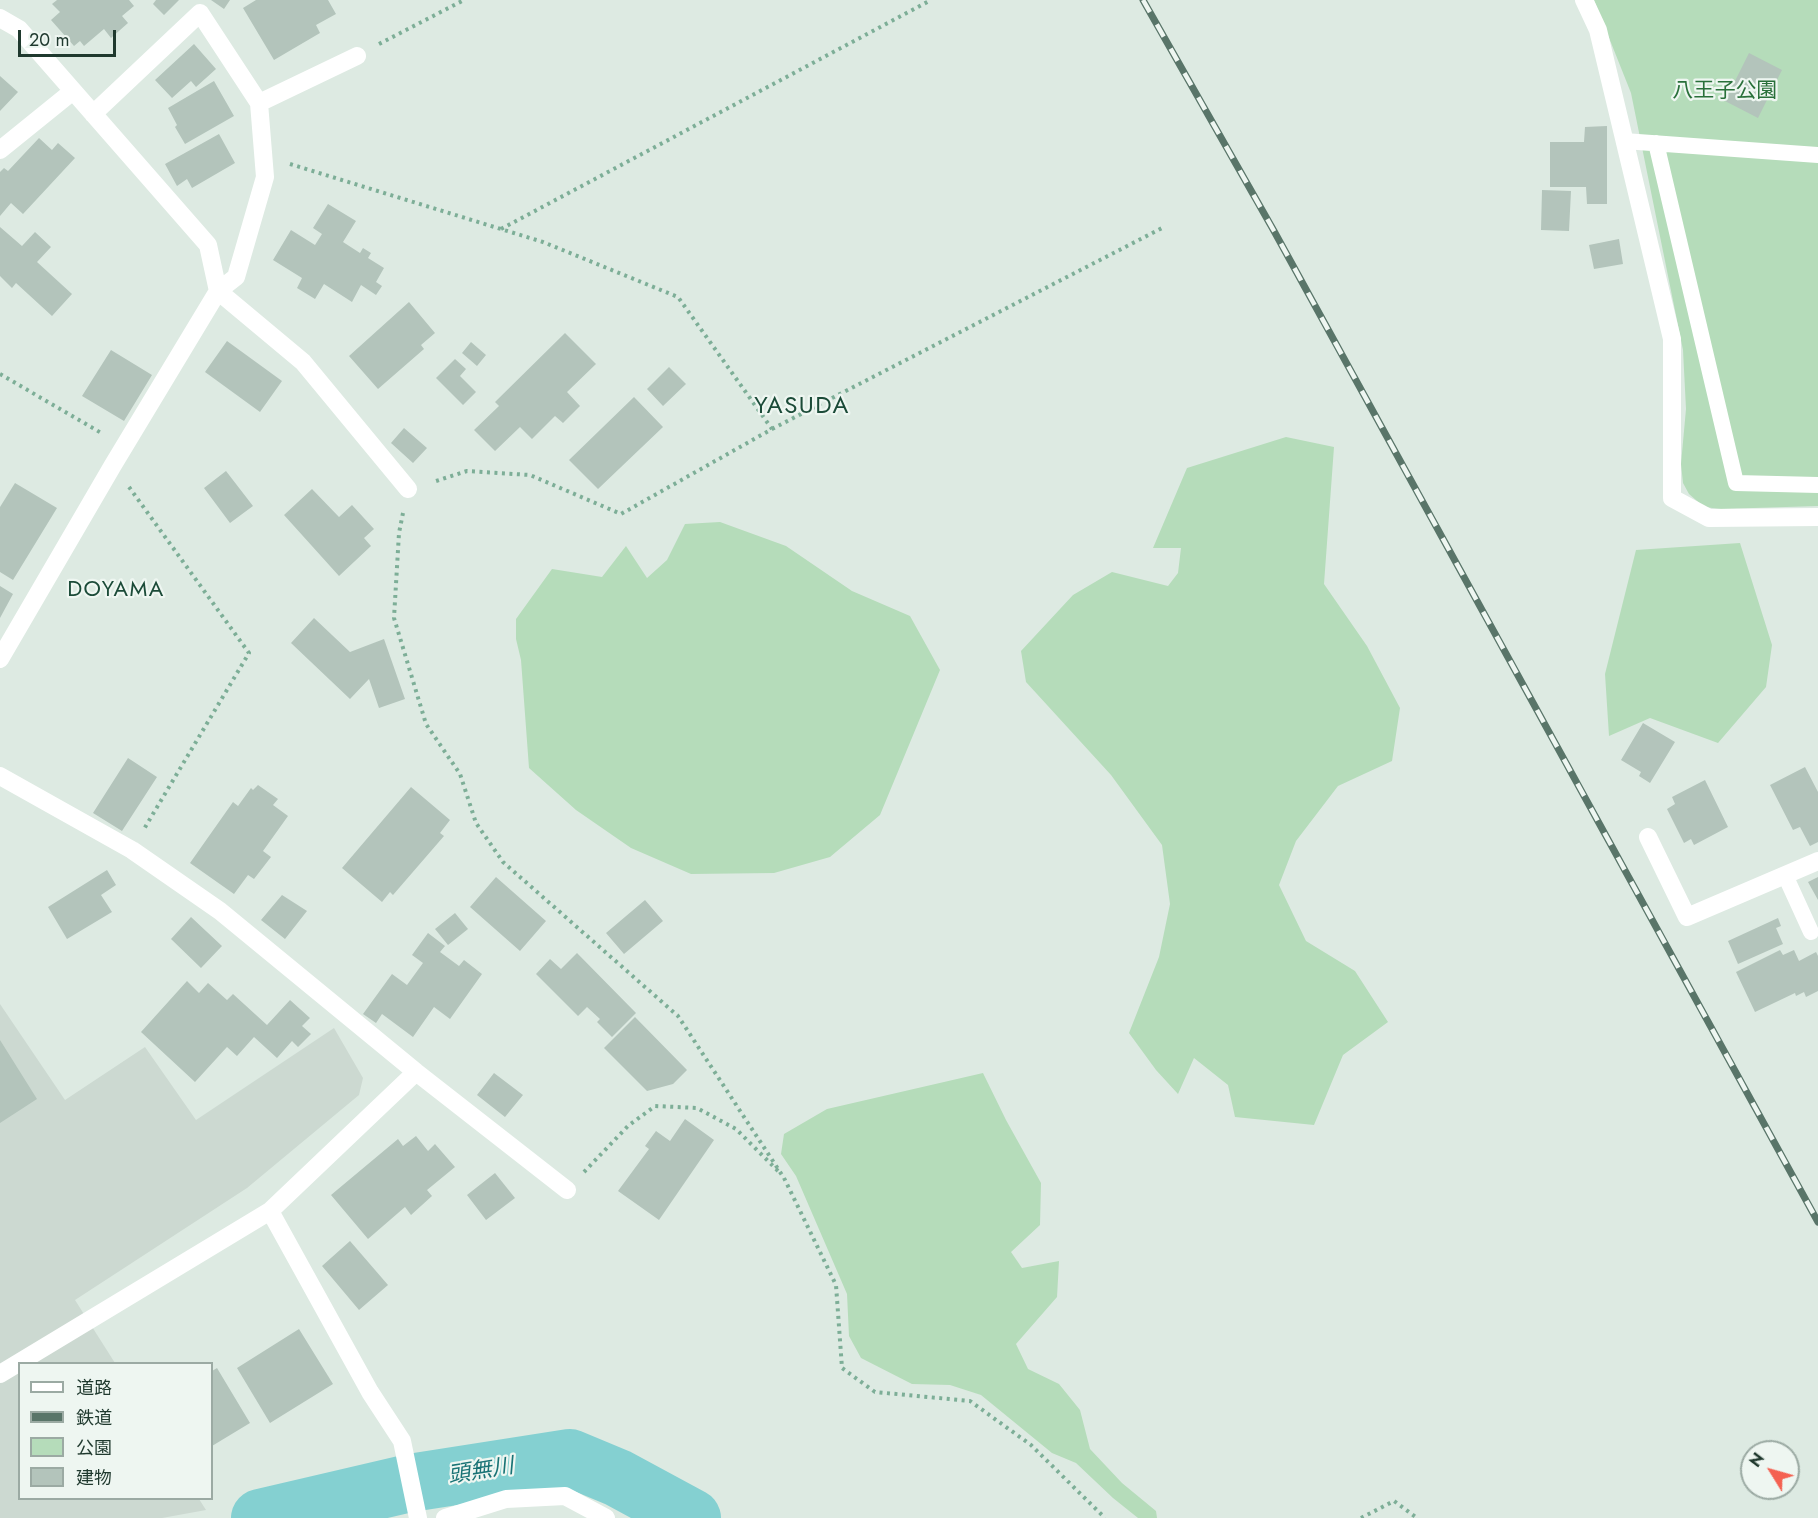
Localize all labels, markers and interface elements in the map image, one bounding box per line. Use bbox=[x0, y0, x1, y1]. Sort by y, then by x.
scale bar bbox=[21, 18, 118, 56]
text: 20 m bbox=[29, 27, 69, 53]
park label: 八王子公園 bbox=[1673, 79, 1777, 105]
district label: YASUDA bbox=[754, 393, 850, 421]
district label: DOYAMA bbox=[67, 578, 165, 604]
legend bbox=[18, 1362, 213, 1500]
text: 道路 bbox=[76, 1375, 112, 1401]
text: 鉄道 bbox=[76, 1405, 112, 1431]
text: 公園 bbox=[76, 1435, 112, 1461]
north arrow bbox=[1740, 1440, 1800, 1500]
text: N bbox=[1744, 1448, 1770, 1472]
water label: 頭無川 bbox=[446, 1454, 516, 1490]
text: 建物 bbox=[76, 1465, 112, 1491]

